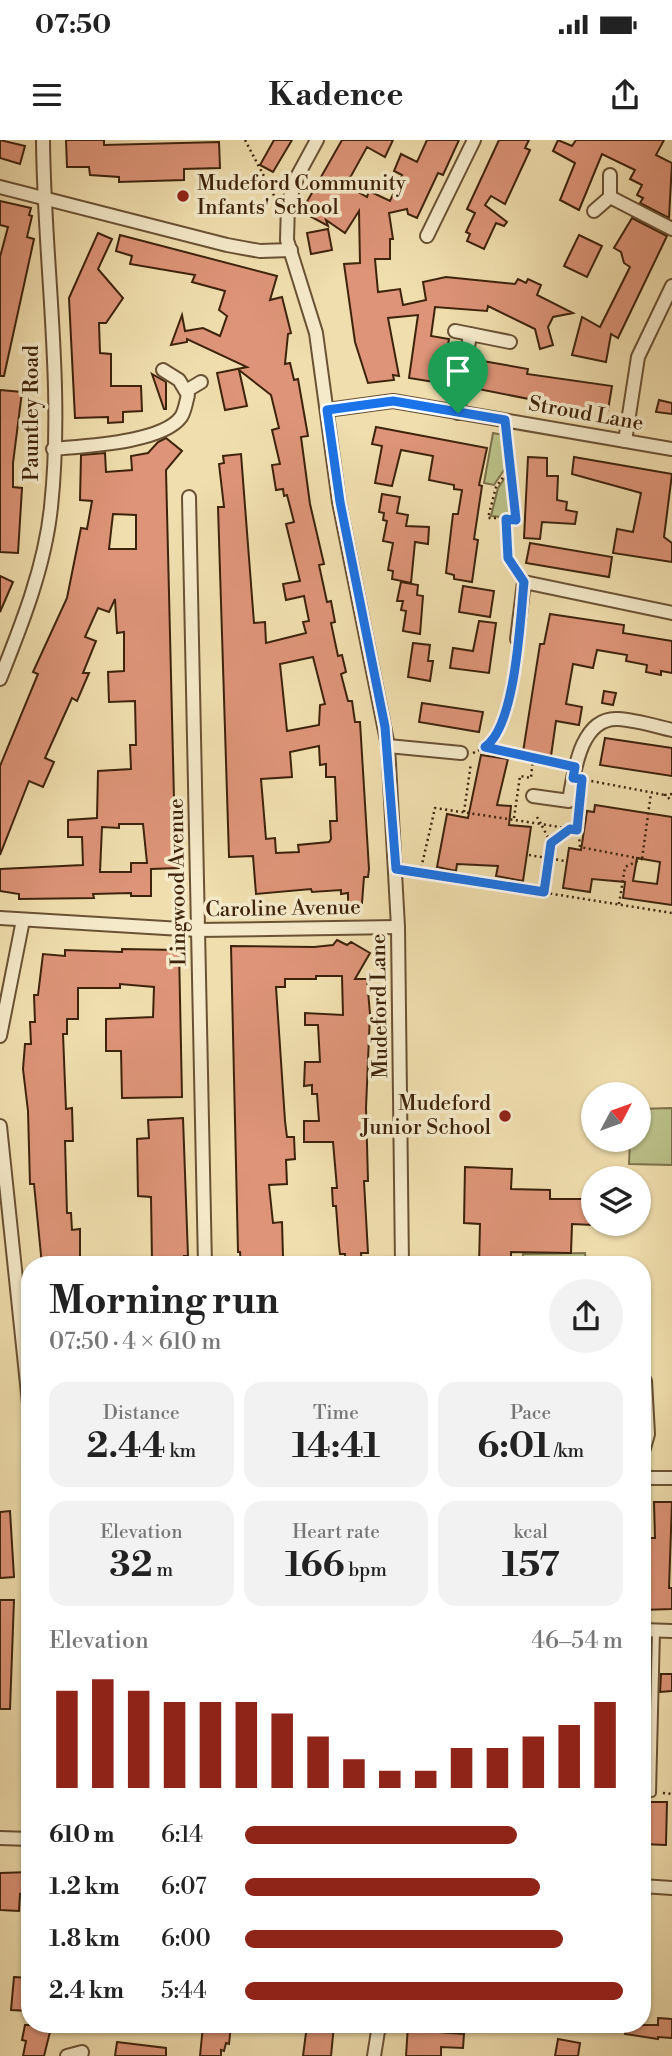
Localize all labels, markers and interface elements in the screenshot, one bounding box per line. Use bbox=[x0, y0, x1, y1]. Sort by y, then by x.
text: 07:50 bbox=[35, 9, 111, 41]
text: Kadence bbox=[269, 75, 403, 115]
icon: menu bbox=[28, 76, 66, 114]
icon: share bbox=[606, 76, 644, 114]
place label: Mudeford Community Infants' School bbox=[197, 171, 407, 221]
marker: Mudeford Community Infants' School bbox=[175, 188, 191, 204]
pin bbox=[428, 341, 488, 413]
street label: Pauntley Road bbox=[19, 345, 45, 481]
icon: arrive bbox=[439, 352, 477, 390]
street label: Stroud Lane bbox=[527, 391, 645, 437]
street label: Lingwood Avenue bbox=[164, 798, 192, 966]
street label: Caroline Avenue bbox=[205, 895, 361, 923]
street label: Mudeford Lane bbox=[366, 933, 394, 1079]
north arrow bbox=[581, 1082, 651, 1152]
map controls bbox=[581, 1082, 651, 1236]
place label: Mudeford Junior School bbox=[360, 1091, 491, 1141]
marker: Mudeford Junior School bbox=[497, 1108, 513, 1124]
button: layers bbox=[581, 1166, 651, 1236]
text: Morning run bbox=[49, 1278, 279, 1325]
button: share bbox=[549, 1279, 623, 1353]
text: 07:50 · 4 × 610 m bbox=[49, 1328, 221, 1356]
text: Distance bbox=[103, 1401, 180, 1425]
text: Time bbox=[313, 1401, 359, 1425]
text: Pace bbox=[510, 1401, 551, 1425]
text: 2.44 bbox=[87, 1425, 166, 1468]
text: 14:41 bbox=[292, 1425, 380, 1468]
text: 6:01 bbox=[477, 1425, 550, 1468]
text: km bbox=[166, 1439, 196, 1463]
text: /km bbox=[550, 1439, 584, 1463]
text: Elevation bbox=[100, 1520, 182, 1544]
text: Heart rate bbox=[292, 1520, 380, 1544]
text: kcal bbox=[513, 1520, 548, 1544]
text: 32 bbox=[110, 1544, 153, 1587]
text: 166 bbox=[285, 1544, 345, 1587]
text: 157 bbox=[502, 1544, 560, 1587]
text: m bbox=[153, 1558, 173, 1582]
text: bpm bbox=[345, 1558, 387, 1582]
text: Elevation bbox=[49, 1627, 149, 1655]
text: 46–54 m bbox=[531, 1627, 623, 1655]
text: 610 m bbox=[49, 1821, 114, 1849]
text: 6:14 bbox=[161, 1821, 203, 1849]
text: 1.2 km bbox=[49, 1873, 120, 1901]
text: 6:07 bbox=[161, 1873, 207, 1901]
text: 1.8 km bbox=[49, 1925, 120, 1953]
text: 6:00 bbox=[161, 1925, 211, 1953]
text: 2.4 km bbox=[49, 1977, 124, 2005]
text: 5:44 bbox=[161, 1977, 207, 2005]

